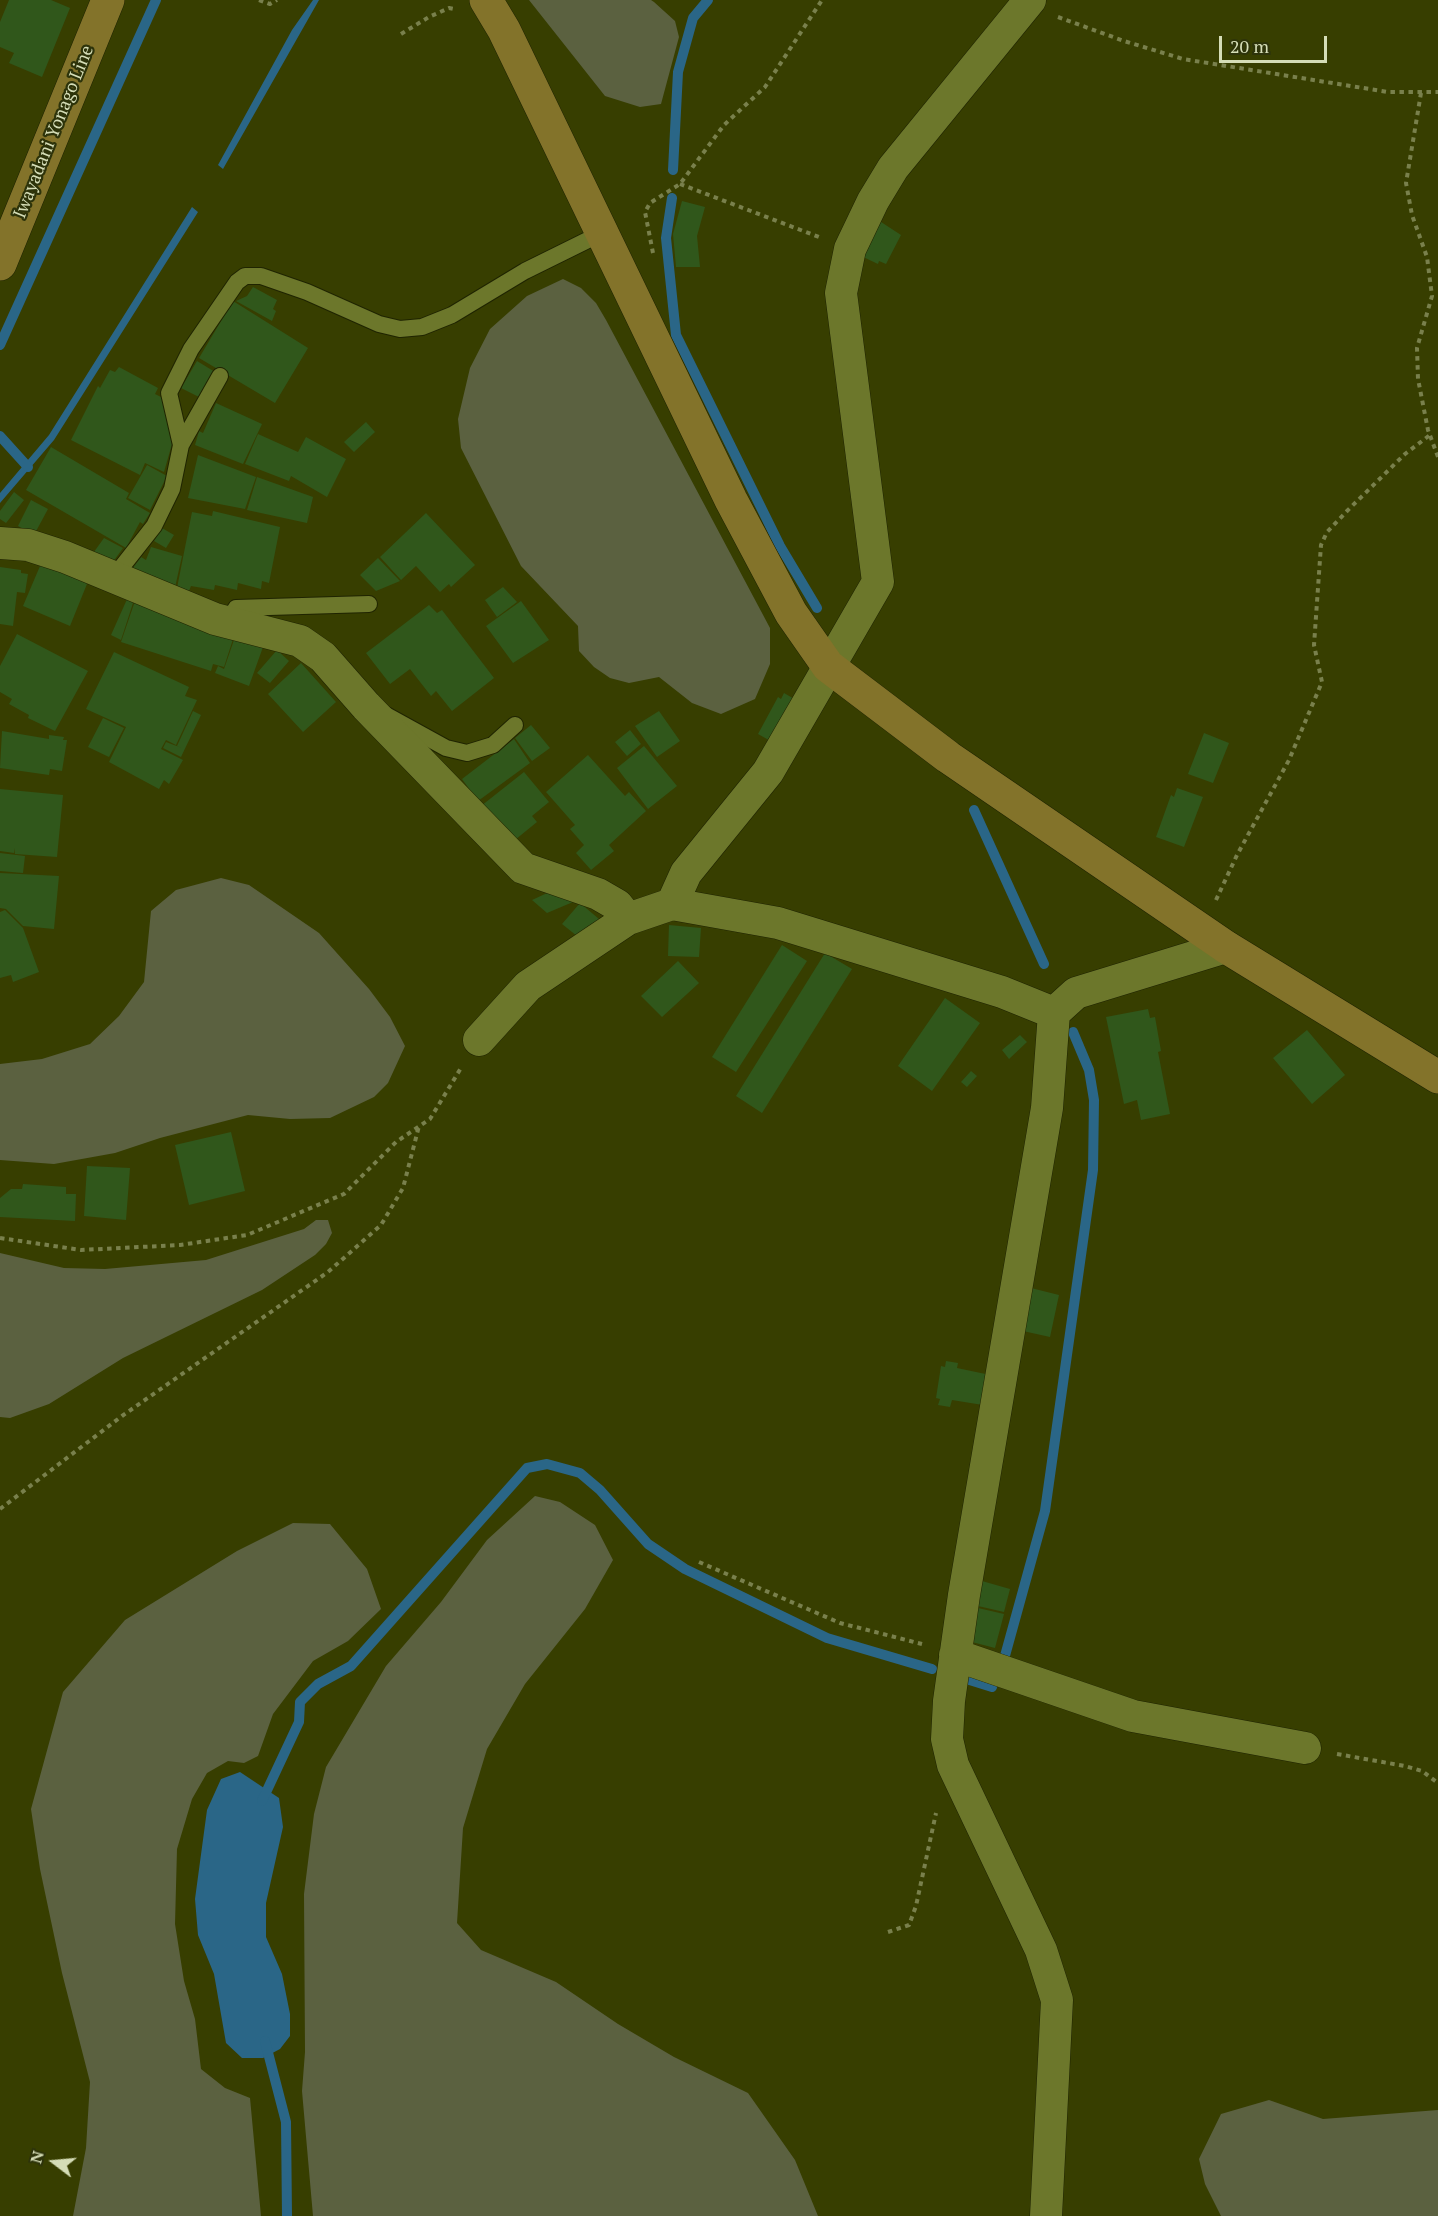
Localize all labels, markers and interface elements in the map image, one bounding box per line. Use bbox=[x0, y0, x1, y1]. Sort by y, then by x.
scale bar bbox=[1222, 24, 1330, 62]
text: 20 m bbox=[1230, 34, 1269, 58]
street label: Iwayadani Yonago Line bbox=[9, 42, 99, 222]
north arrow bbox=[24, 2132, 84, 2192]
text: N bbox=[24, 2148, 49, 2166]

